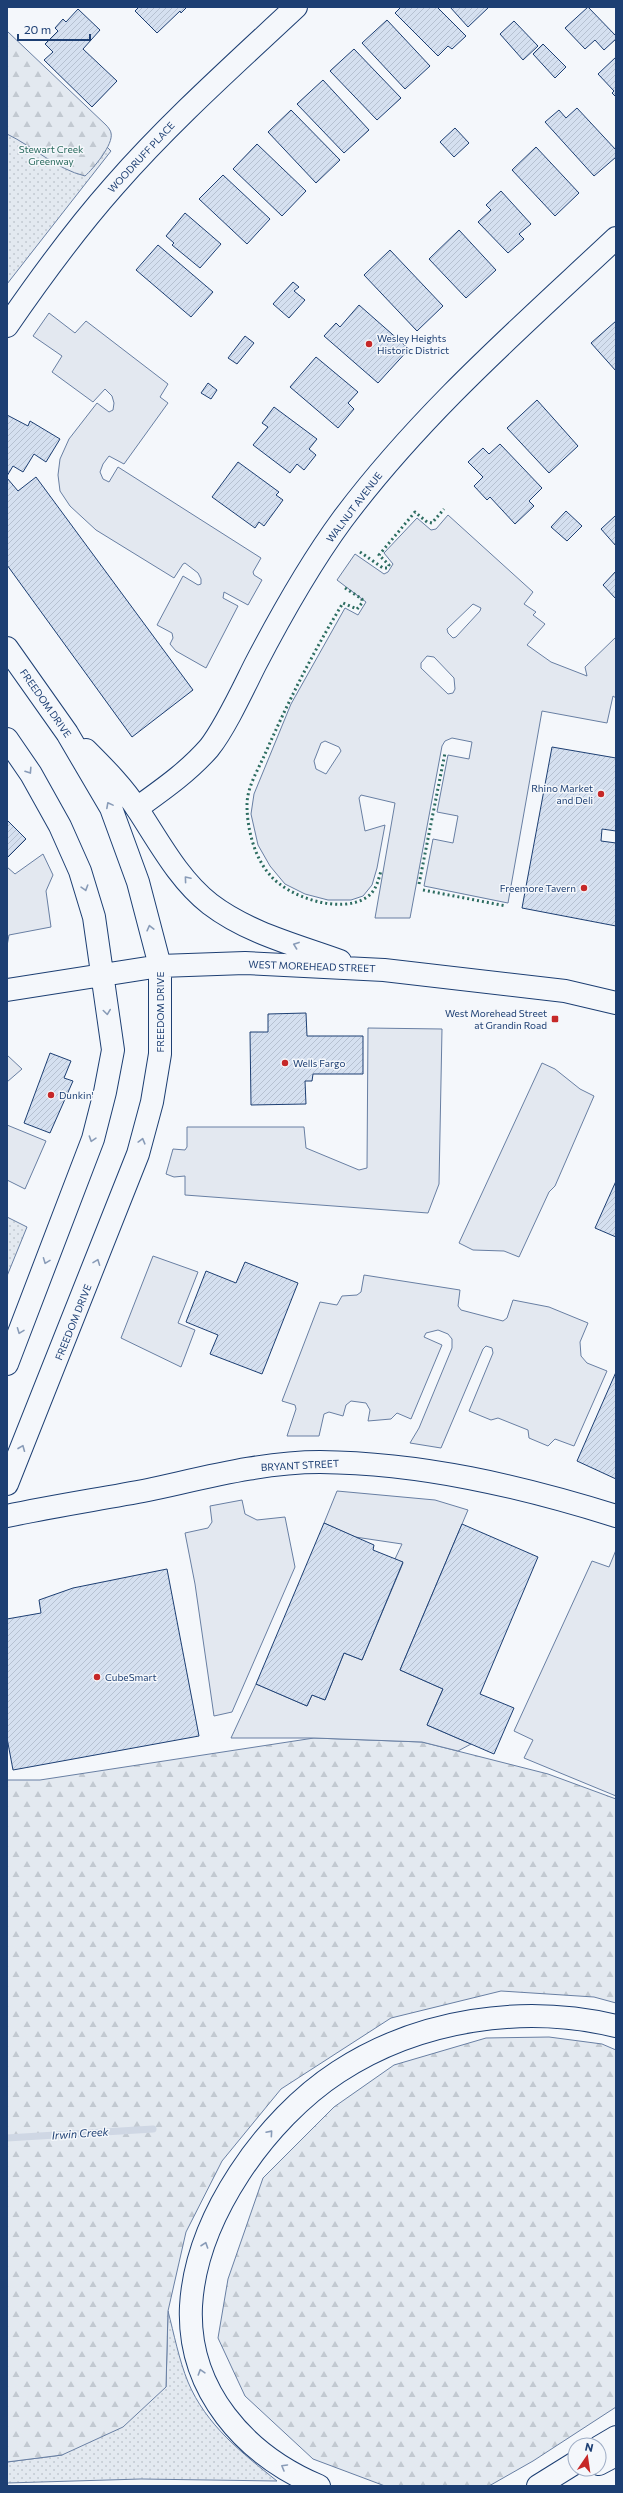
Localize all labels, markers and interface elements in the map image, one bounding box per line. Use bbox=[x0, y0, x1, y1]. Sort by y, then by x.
scale bar bbox=[18, 16, 90, 42]
text: 20 m bbox=[24, 22, 51, 36]
street label: WOODRUFF PLACE bbox=[105, 119, 177, 195]
park label: Stewart Creek Greenway bbox=[19, 143, 84, 167]
place label: Wesley Heights Historic District bbox=[377, 332, 449, 356]
marker: Wesley Heights Historic District bbox=[364, 339, 374, 349]
street label: WALNUT AVENUE bbox=[324, 469, 384, 545]
street label: FREEDOM DRIVE bbox=[18, 666, 74, 740]
one-way arrow bbox=[24, 767, 32, 774]
place label: Rhino Market and Deli bbox=[531, 782, 593, 806]
marker: Rhino Market and Deli bbox=[596, 789, 606, 799]
one-way arrow bbox=[106, 802, 114, 809]
one-way arrow bbox=[184, 876, 191, 884]
place label: Freemore Tavern bbox=[500, 882, 576, 894]
marker: Freemore Tavern bbox=[579, 883, 589, 893]
one-way arrow bbox=[80, 884, 89, 891]
one-way arrow bbox=[146, 925, 155, 932]
one-way arrow bbox=[293, 941, 300, 950]
street label: WEST MOREHEAD STREET bbox=[248, 958, 376, 974]
street label: FREEDOM DRIVE bbox=[154, 972, 166, 1052]
place label: West Morehead Street at Grandin Road bbox=[445, 1007, 547, 1031]
one-way arrow bbox=[103, 1009, 112, 1015]
marker: West Morehead Street at Grandin Road bbox=[550, 1014, 560, 1024]
place label: Wells Fargo bbox=[293, 1057, 345, 1069]
marker: Wells Fargo bbox=[280, 1058, 290, 1068]
place label: Dunkin' bbox=[59, 1089, 93, 1101]
marker: Dunkin' bbox=[46, 1090, 56, 1100]
one-way arrow bbox=[88, 1135, 97, 1142]
one-way arrow bbox=[137, 1137, 145, 1144]
one-way arrow bbox=[43, 1257, 51, 1264]
one-way arrow bbox=[92, 1259, 100, 1266]
street label: FREEDOM DRIVE bbox=[52, 1282, 94, 1362]
one-way arrow bbox=[16, 1328, 24, 1335]
one-way arrow bbox=[17, 1444, 25, 1451]
street label: BRYANT STREET bbox=[261, 1457, 340, 1473]
place label: CubeSmart bbox=[105, 1671, 157, 1683]
marker: CubeSmart bbox=[92, 1672, 102, 1682]
water label: Irwin Creek bbox=[51, 2124, 110, 2141]
one-way arrow bbox=[265, 2130, 272, 2138]
one-way arrow bbox=[200, 2241, 209, 2248]
one-way arrow bbox=[197, 2368, 206, 2375]
north arrow bbox=[567, 2437, 607, 2477]
text: N bbox=[584, 2440, 595, 2454]
one-way arrow bbox=[281, 2465, 289, 2472]

